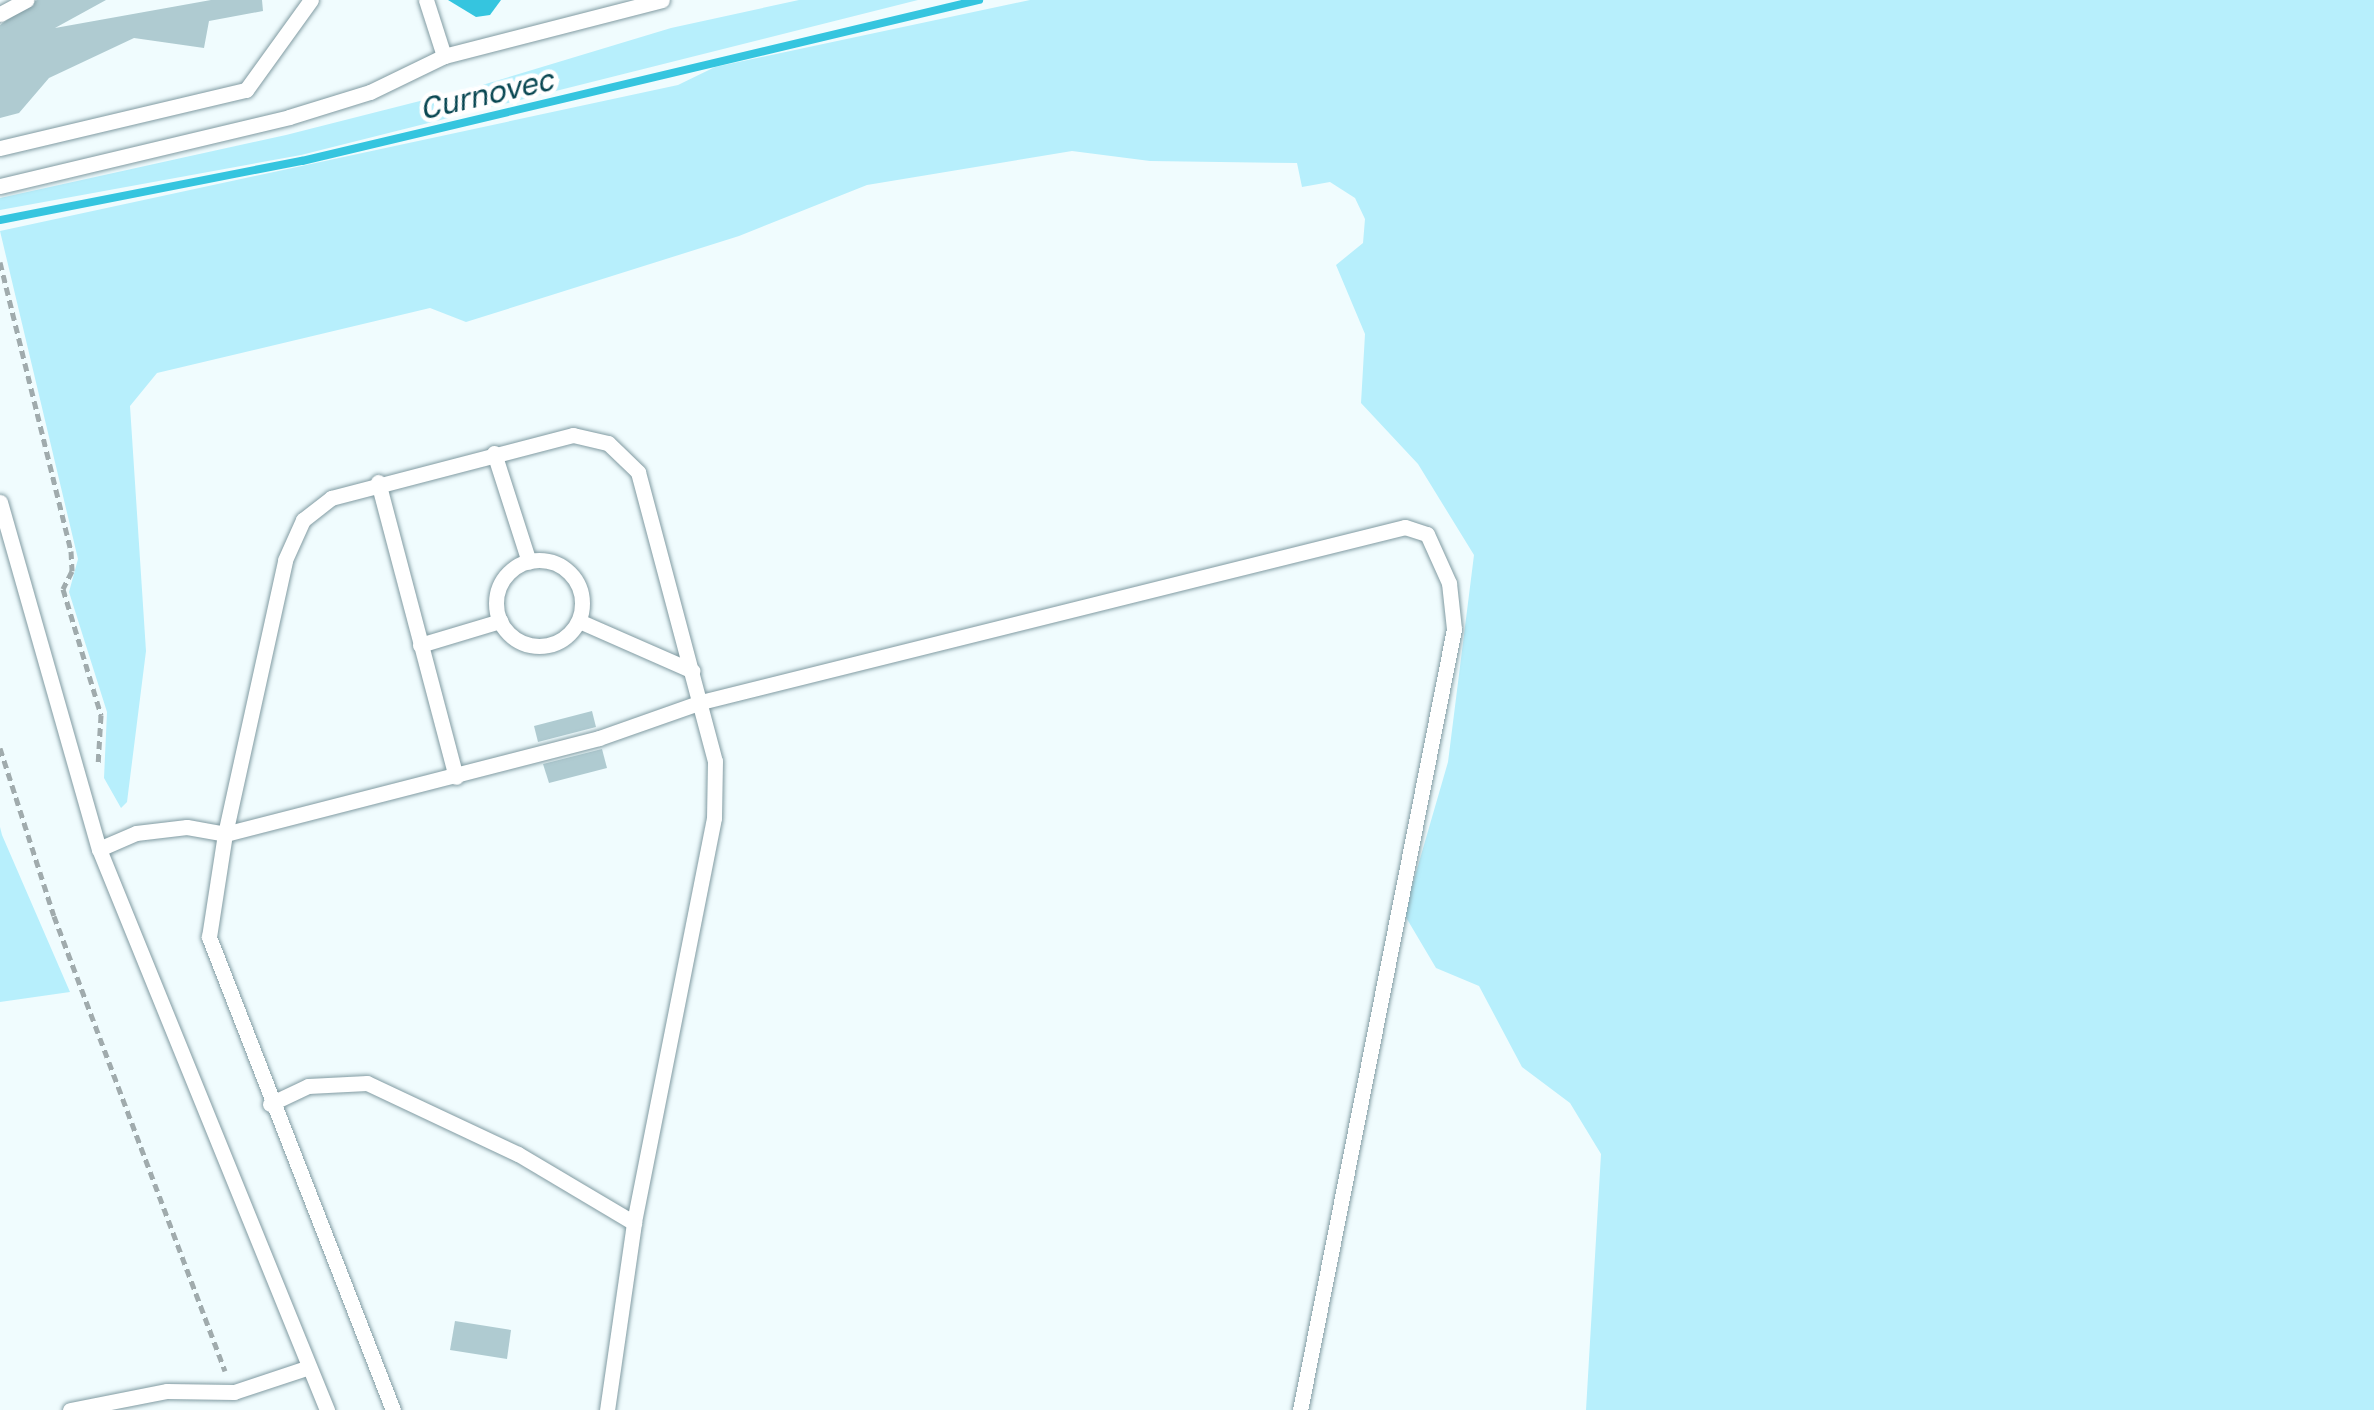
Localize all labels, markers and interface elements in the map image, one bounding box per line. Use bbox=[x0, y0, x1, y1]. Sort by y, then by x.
water label: Curnovec bbox=[416, 61, 556, 127]

